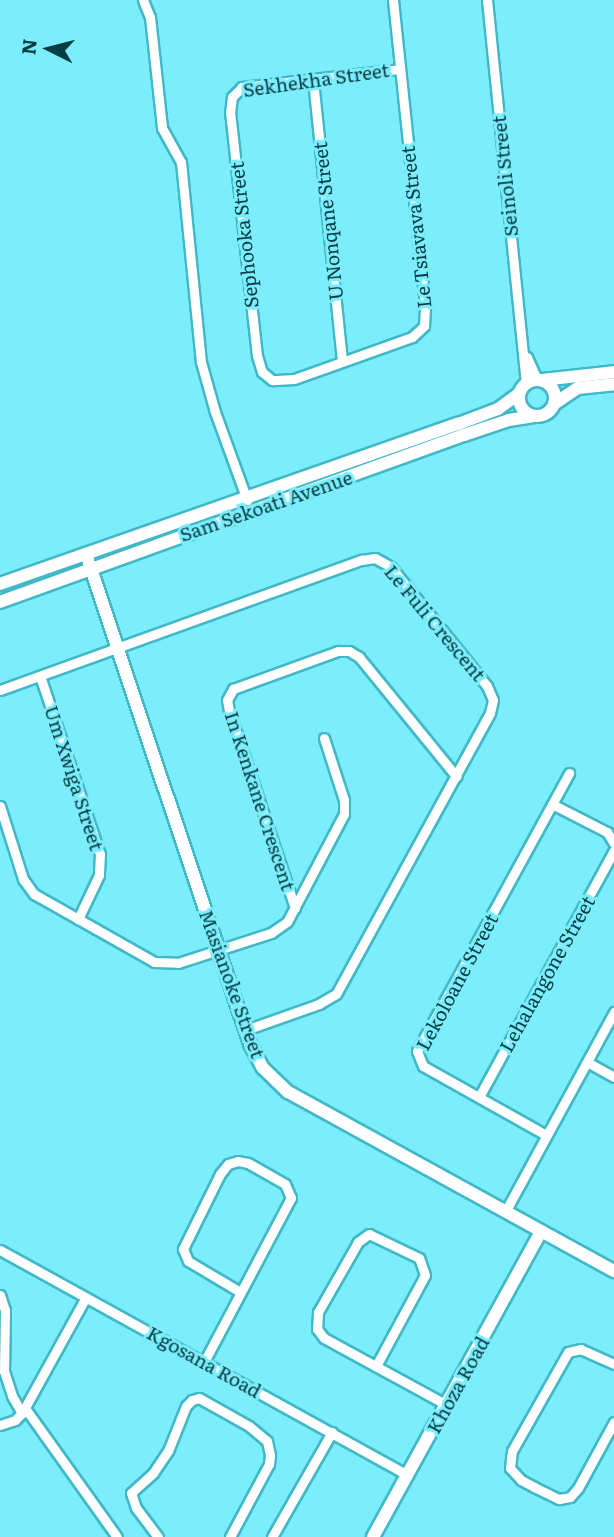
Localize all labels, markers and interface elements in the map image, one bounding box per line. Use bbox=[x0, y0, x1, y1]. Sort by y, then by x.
north arrow bbox=[14, 14, 84, 84]
text: N bbox=[13, 37, 43, 56]
street label: Sekhekha Street bbox=[242, 58, 390, 102]
street label: Seinoli Street bbox=[487, 114, 523, 238]
street label: U Nonqane Street bbox=[308, 141, 348, 301]
street label: Le Tsiavava Street bbox=[396, 145, 436, 309]
street label: Sephooka Street bbox=[225, 161, 263, 309]
street label: Sam Sekoati Avenue bbox=[177, 466, 355, 546]
street label: Le Fuli Crescent bbox=[380, 560, 490, 686]
street label: Um Xwiga Street bbox=[40, 703, 108, 853]
street label: In Kenkane Crescent bbox=[220, 709, 300, 893]
street label: Lehalangone Street bbox=[495, 892, 599, 1056]
street label: Masianoke Street bbox=[195, 907, 269, 1061]
street label: Lekoloane Street bbox=[411, 910, 503, 1054]
street label: Kgosana Road bbox=[143, 1321, 265, 1403]
street label: Khoza Road bbox=[422, 1333, 494, 1437]

